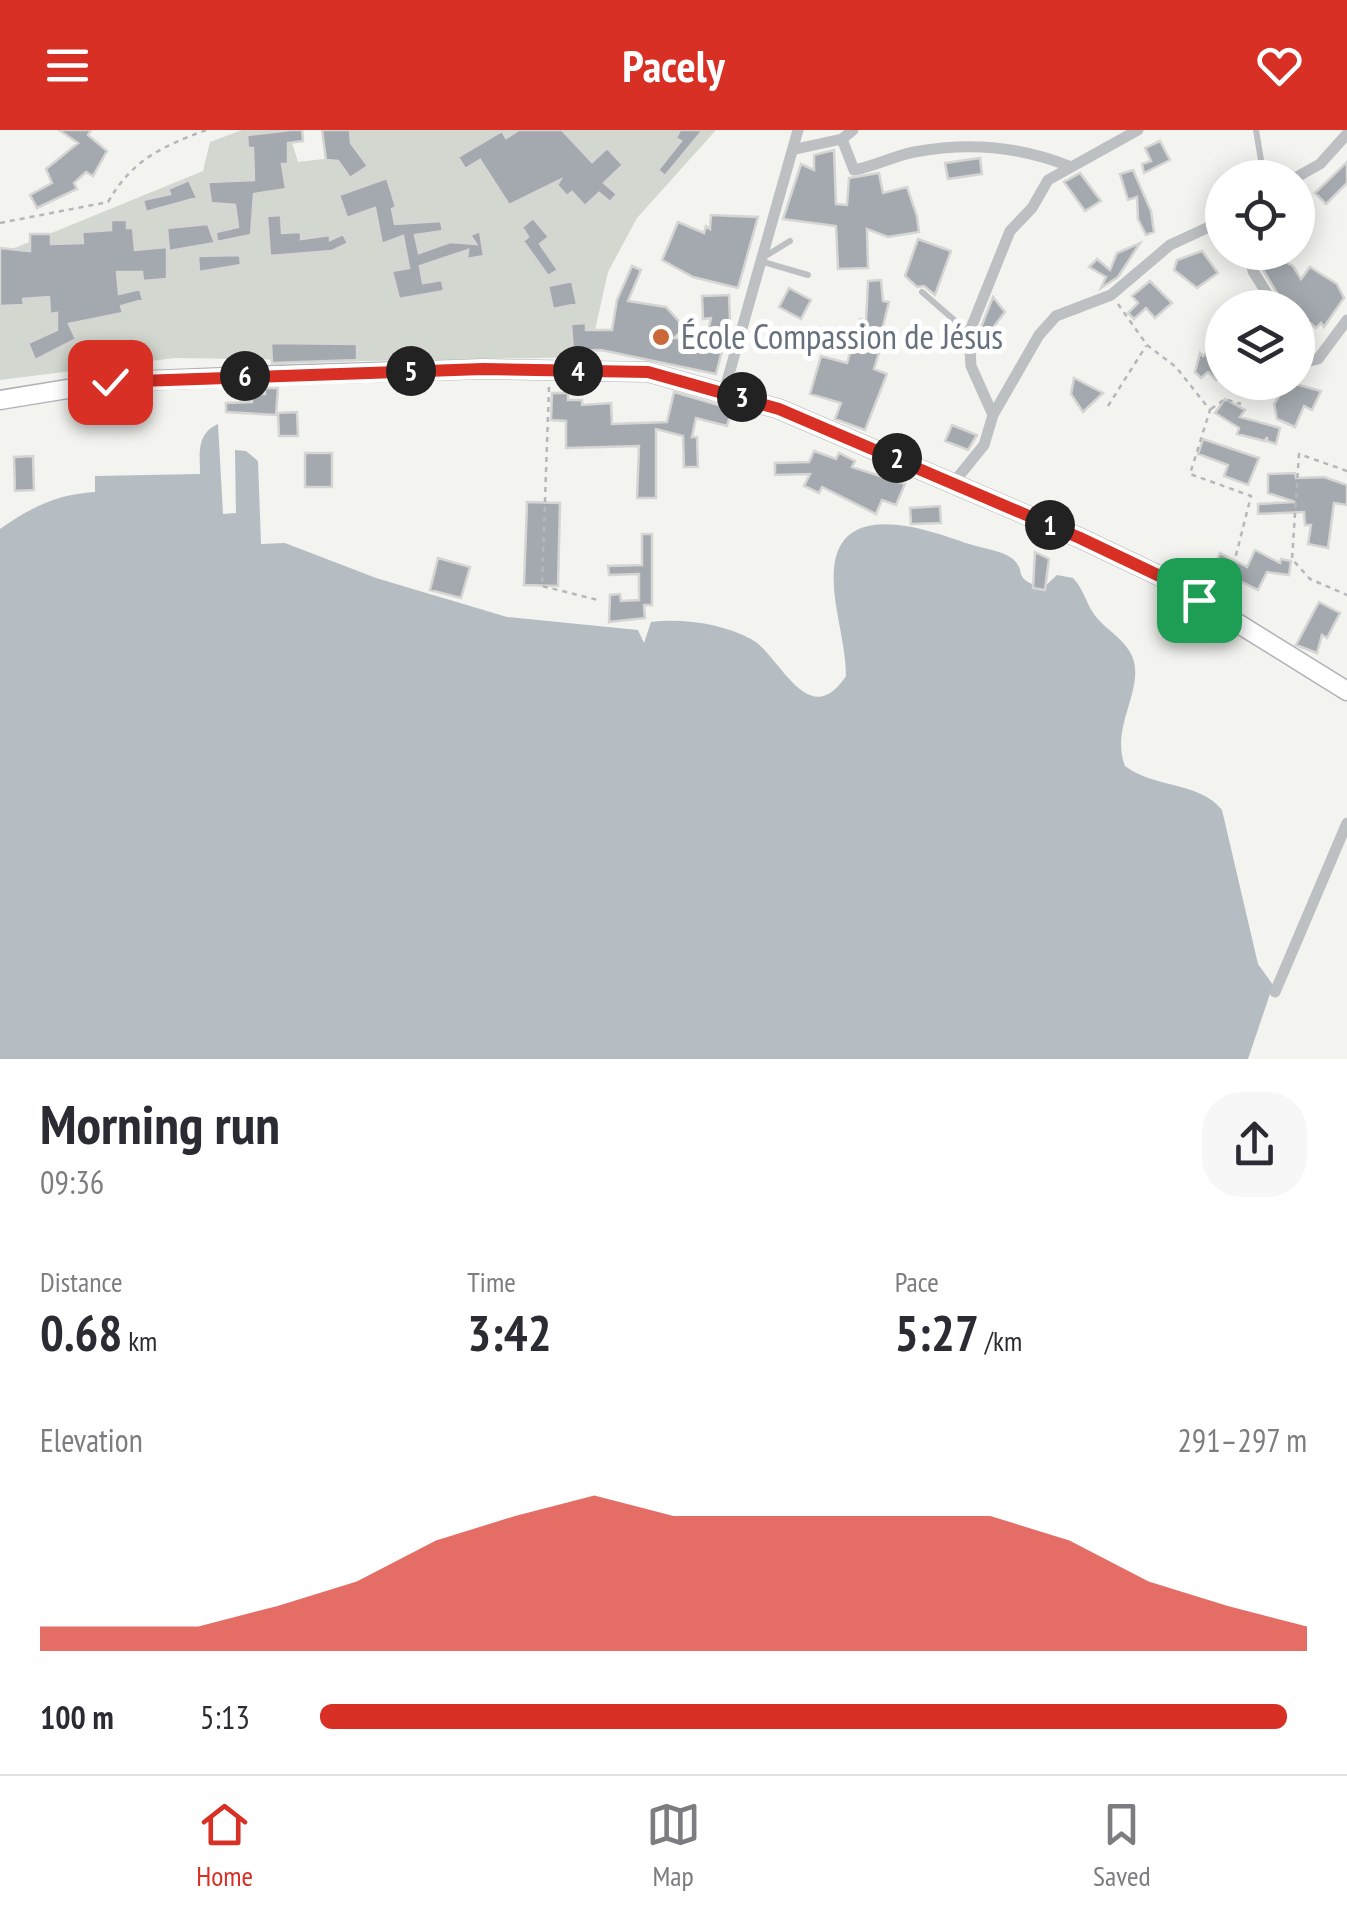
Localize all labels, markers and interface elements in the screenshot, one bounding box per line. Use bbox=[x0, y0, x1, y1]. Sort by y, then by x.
text: Pacely bbox=[622, 36, 725, 94]
icon: menu bbox=[40, 38, 95, 93]
icon: heart bbox=[1252, 38, 1307, 93]
map controls bbox=[1205, 160, 1315, 400]
button: locate bbox=[1205, 160, 1315, 270]
button: layers bbox=[1205, 290, 1315, 400]
place label: École Compassion de Jésus bbox=[681, 313, 1003, 359]
marker: École Compassion de Jésus bbox=[650, 326, 672, 348]
pin bbox=[68, 340, 153, 425]
pin: 5 bbox=[386, 346, 436, 396]
pin: 4 bbox=[553, 346, 603, 396]
pin: 6 bbox=[220, 351, 270, 401]
text: 5 bbox=[404, 352, 418, 389]
text: 4 bbox=[571, 352, 585, 389]
icon: check bbox=[83, 355, 138, 410]
text: 6 bbox=[238, 357, 252, 394]
pin: 3 bbox=[717, 372, 767, 422]
text: 3 bbox=[735, 378, 749, 415]
pin: 2 bbox=[872, 433, 922, 483]
text: 2 bbox=[890, 439, 904, 476]
pin: 1 bbox=[1025, 500, 1075, 550]
text: 1 bbox=[1043, 506, 1057, 543]
pin bbox=[1157, 558, 1242, 643]
icon: arrive bbox=[1172, 573, 1227, 628]
text: Morning run bbox=[40, 1088, 280, 1159]
button: share bbox=[1202, 1092, 1307, 1197]
text: 09:36 bbox=[40, 1161, 104, 1203]
text: Distance bbox=[40, 1263, 123, 1300]
text: Time bbox=[467, 1263, 516, 1300]
text: Pace bbox=[895, 1263, 939, 1300]
text: 0.68 bbox=[40, 1300, 122, 1365]
text: 3:42 bbox=[467, 1300, 552, 1365]
text: 5:27 bbox=[895, 1300, 979, 1365]
text: km bbox=[122, 1322, 157, 1359]
text: /km bbox=[979, 1322, 1022, 1359]
text: Elevation bbox=[40, 1419, 143, 1461]
text: 291–297 m bbox=[1177, 1419, 1307, 1461]
text: 100 m bbox=[40, 1696, 114, 1738]
text: 5:13 bbox=[200, 1696, 250, 1738]
tab: Home bbox=[196, 1797, 253, 1894]
tab: Map bbox=[646, 1797, 701, 1894]
tab: Saved bbox=[1093, 1797, 1151, 1894]

